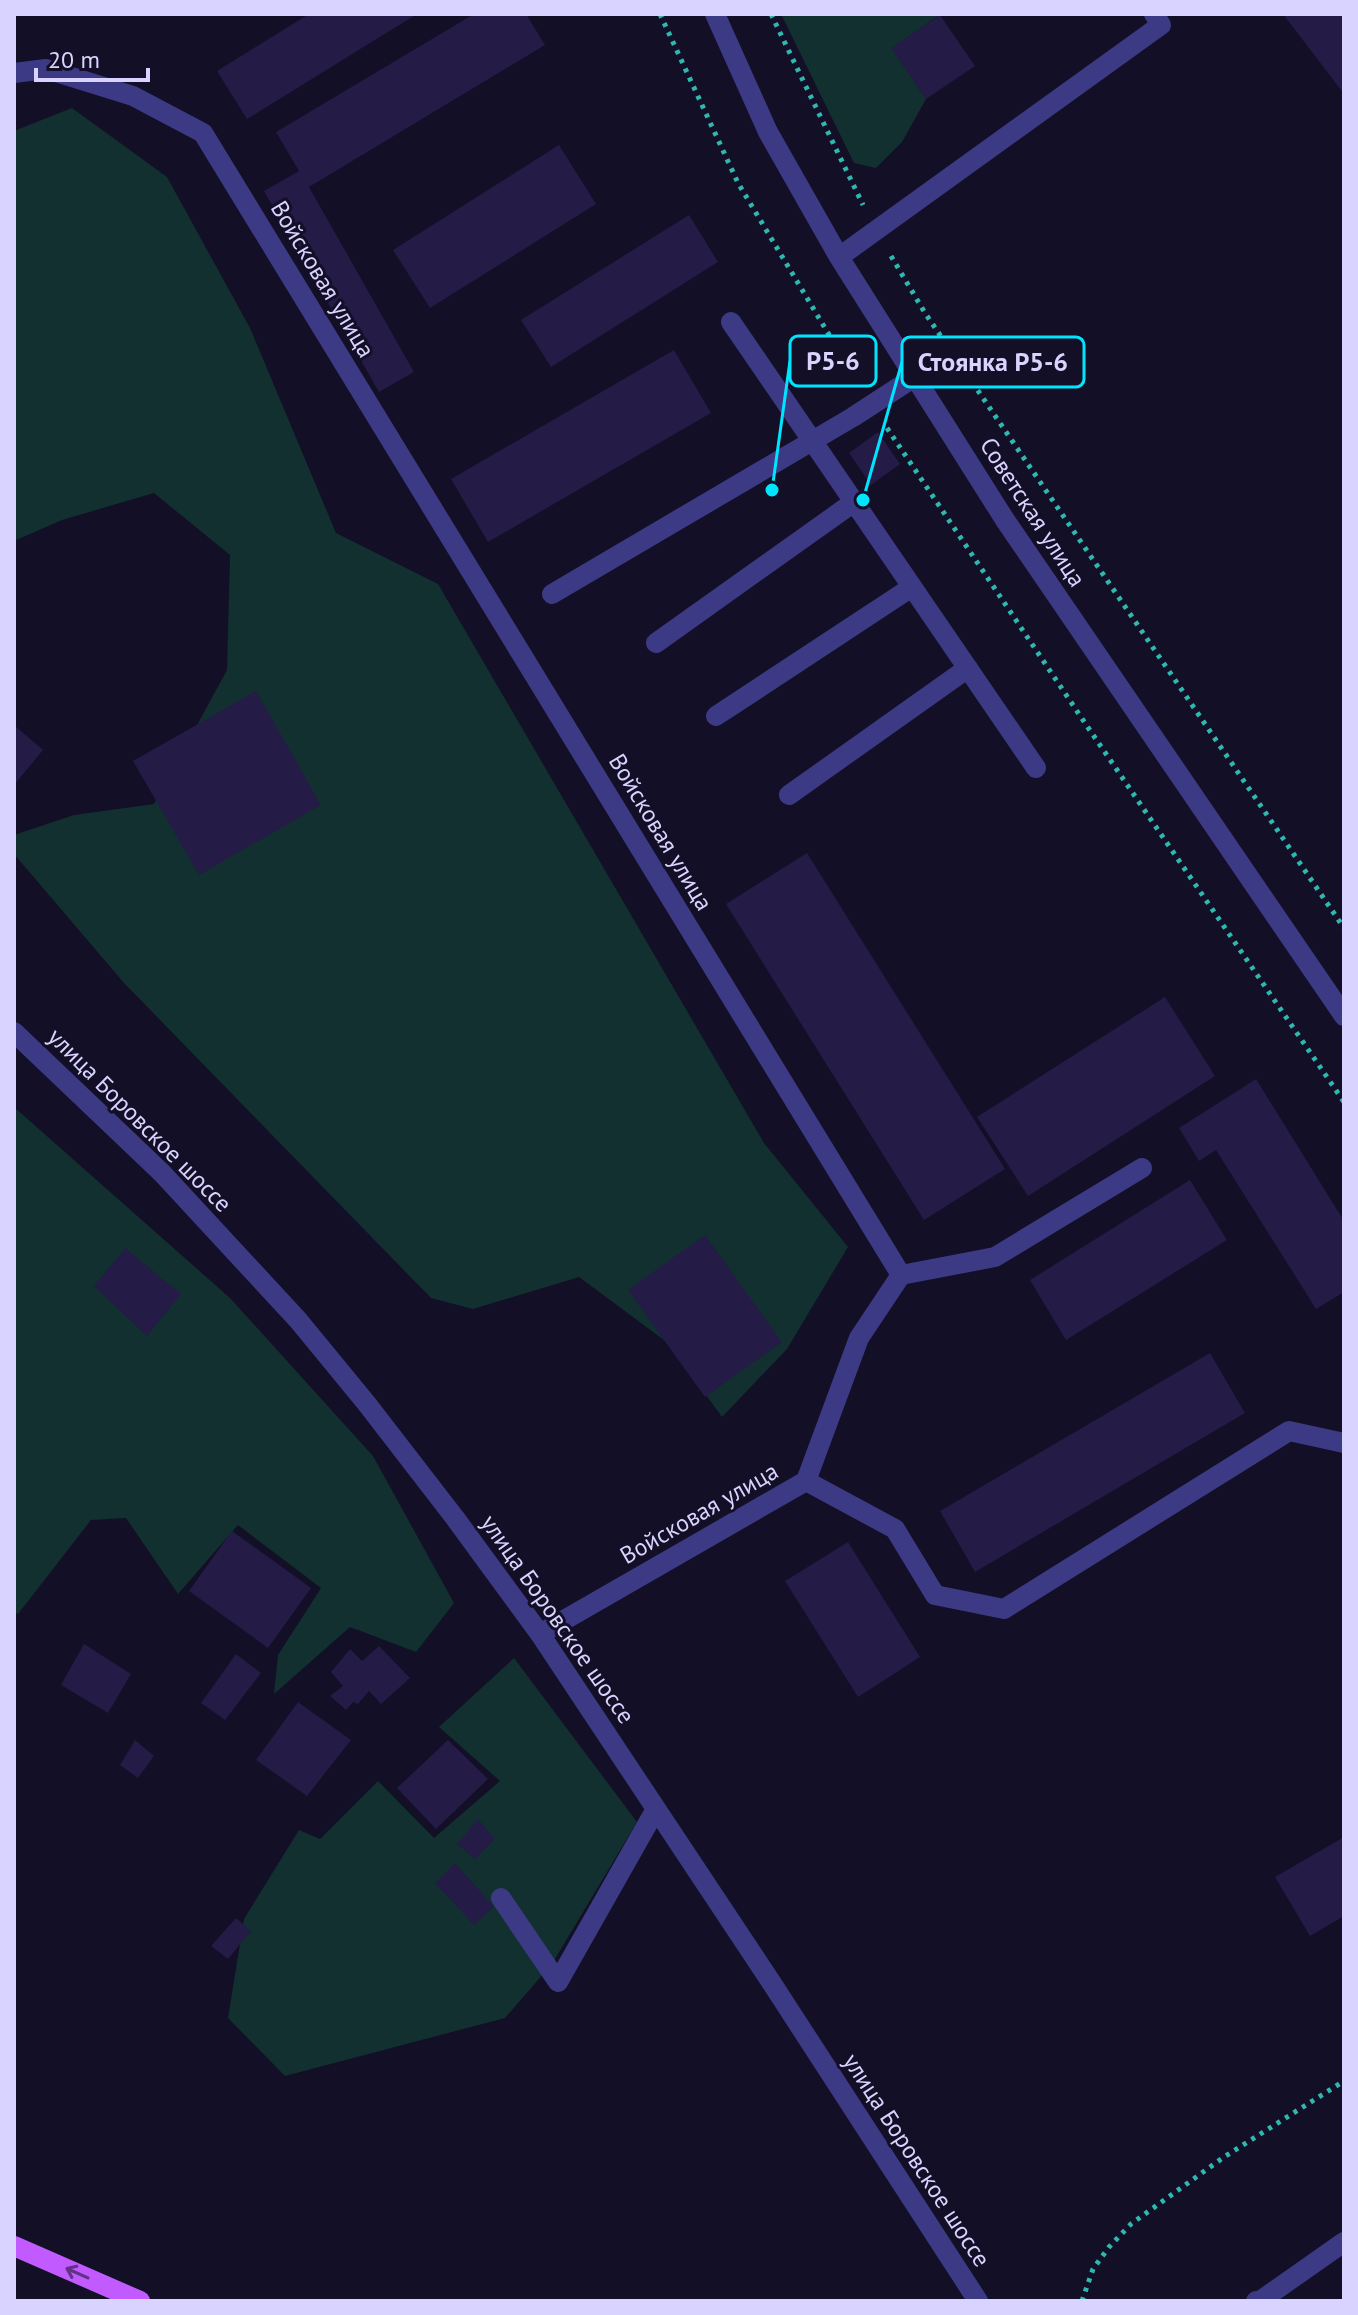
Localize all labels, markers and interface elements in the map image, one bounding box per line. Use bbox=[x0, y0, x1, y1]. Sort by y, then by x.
scale bar bbox=[36, 32, 148, 82]
text: 20 m bbox=[48, 44, 100, 75]
street label: Войсковая улица bbox=[264, 195, 382, 363]
callout: Р5-6 bbox=[790, 336, 876, 386]
callout: Стоянка Р5-6 bbox=[902, 337, 1084, 387]
text: Р5-6 bbox=[806, 344, 860, 377]
text: Стоянка Р5-6 bbox=[918, 345, 1068, 378]
street label: Советская улица bbox=[973, 431, 1093, 593]
street label: Войсковая улица bbox=[602, 748, 720, 916]
street label: улица Боровское шоссе bbox=[41, 1021, 239, 1219]
street label: Войсковая улица bbox=[614, 1455, 784, 1571]
street label: улица Боровское шоссе bbox=[474, 1508, 642, 1730]
street label: улица Боровское шоссе bbox=[836, 2048, 998, 2272]
one-way arrow bbox=[65, 2265, 90, 2280]

